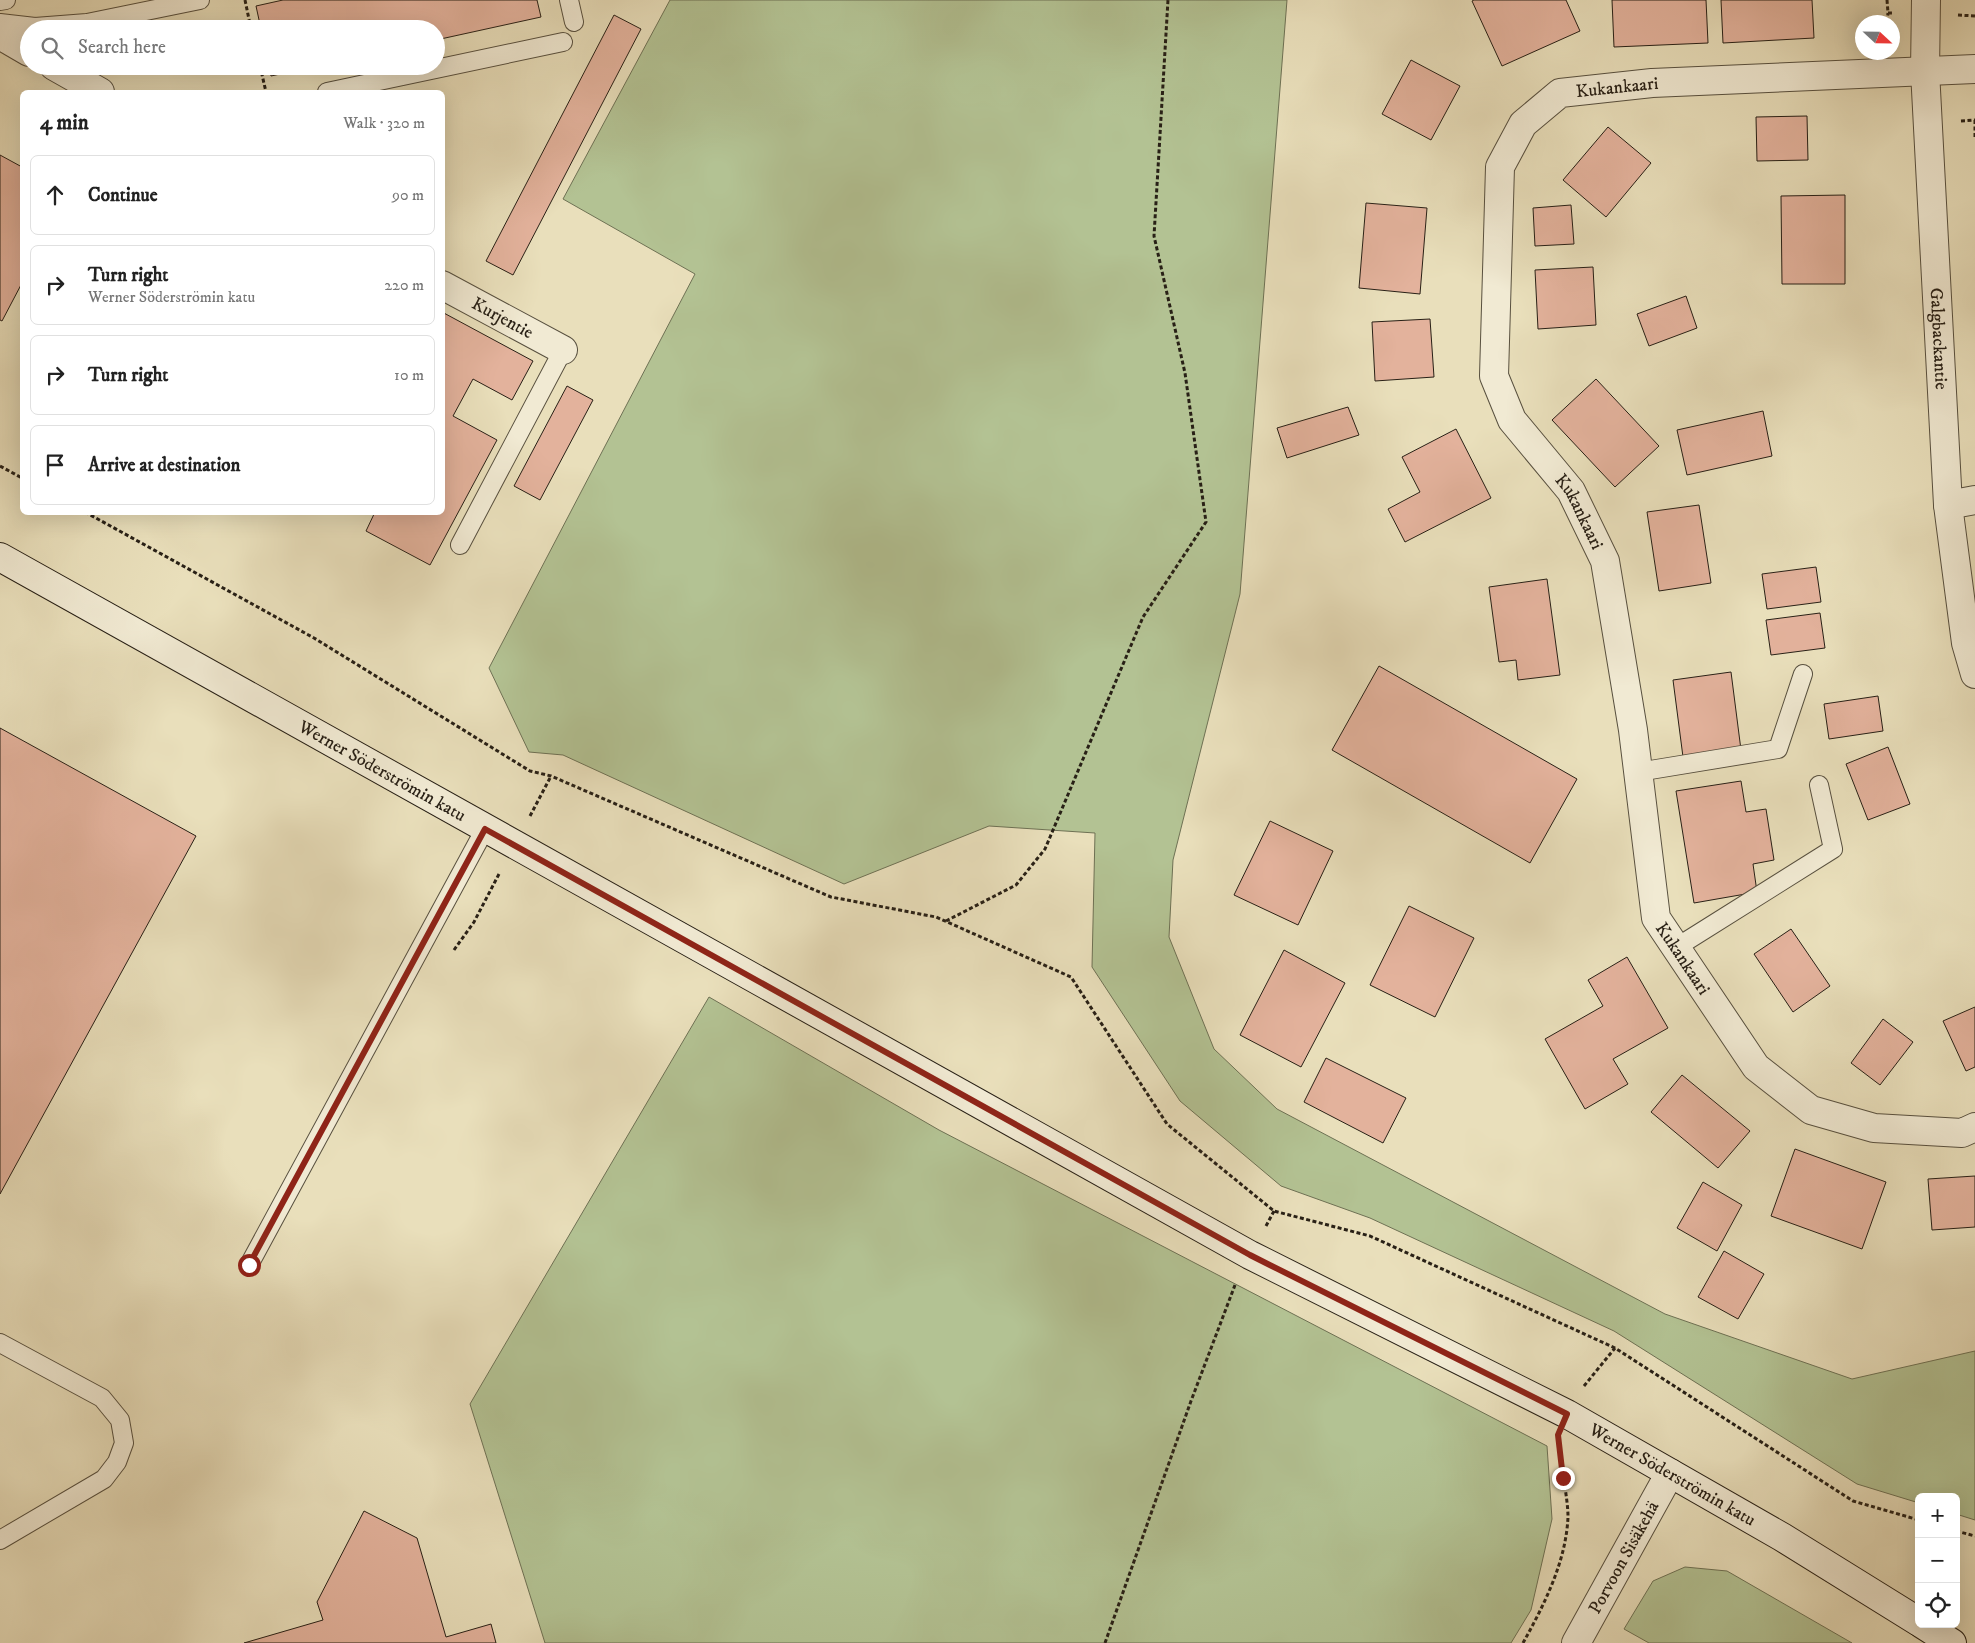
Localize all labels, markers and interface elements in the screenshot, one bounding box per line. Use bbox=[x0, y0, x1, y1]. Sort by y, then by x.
north arrow bbox=[1855, 15, 1900, 60]
search box bbox=[20, 20, 445, 75]
icon: search bbox=[38, 34, 66, 62]
text: Search here bbox=[78, 36, 166, 59]
street label: Kukankaari bbox=[1575, 73, 1659, 103]
text: 4 min bbox=[40, 110, 89, 136]
text: Walk · 320 m bbox=[343, 113, 425, 133]
icon: ahead bbox=[41, 181, 69, 209]
text: Continue bbox=[88, 184, 158, 207]
text: 90 m bbox=[392, 185, 424, 205]
text: Turn right bbox=[88, 264, 168, 287]
icon: right bbox=[41, 271, 69, 299]
text: 220 m bbox=[384, 275, 424, 295]
text: Werner Söderströmin katu bbox=[88, 287, 255, 307]
street label: Galgbackantie bbox=[1924, 287, 1952, 390]
street label: Kurjentie bbox=[468, 293, 537, 344]
icon: right bbox=[41, 361, 69, 389]
text: Turn right bbox=[88, 364, 168, 387]
text: 10 m bbox=[394, 365, 424, 385]
icon: arrive bbox=[41, 451, 69, 479]
text: Arrive at destination bbox=[88, 454, 240, 477]
street label: Kukankaari bbox=[1550, 470, 1608, 553]
street label: Werner Söderströmin katu bbox=[294, 715, 470, 827]
street label: Kukankaari bbox=[1650, 918, 1714, 999]
route start bbox=[238, 1254, 261, 1277]
street label: Werner Söderströmin katu bbox=[1584, 1419, 1760, 1532]
route end bbox=[1552, 1467, 1575, 1490]
map controls bbox=[1915, 1493, 1960, 1628]
button: + bbox=[1915, 1493, 1960, 1538]
street label: Porvoon Sisäkehä bbox=[1584, 1497, 1664, 1618]
button: − bbox=[1915, 1538, 1960, 1583]
button: locate bbox=[1915, 1583, 1960, 1628]

